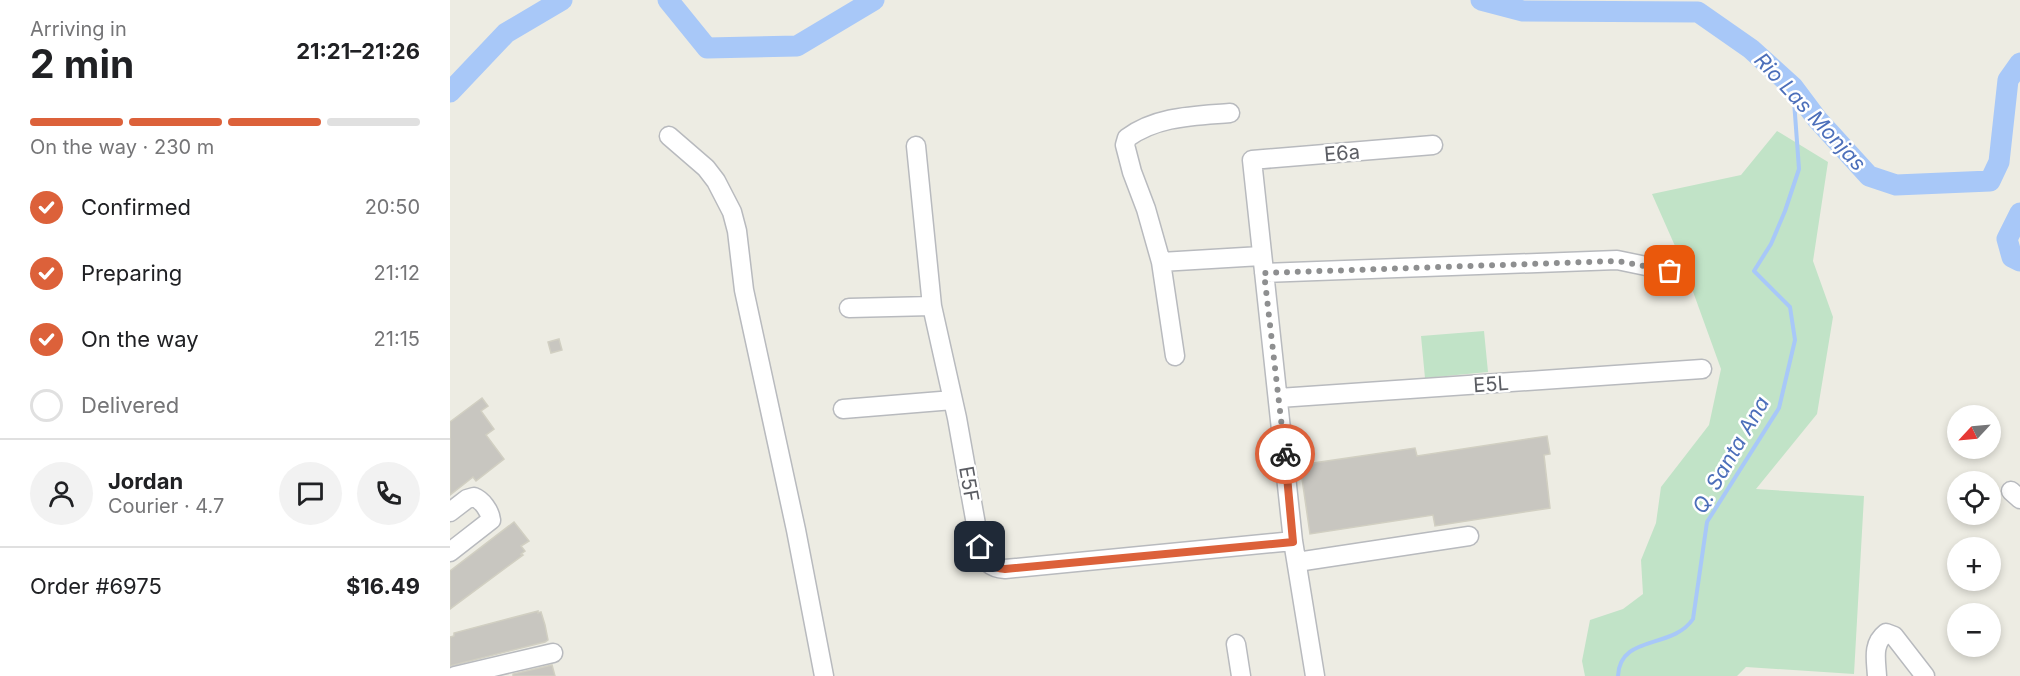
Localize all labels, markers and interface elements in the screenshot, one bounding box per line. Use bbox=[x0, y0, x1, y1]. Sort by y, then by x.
text: Arriving in bbox=[30, 17, 127, 41]
text: 21:21–21:26 bbox=[296, 38, 420, 64]
text: 2 min bbox=[30, 40, 134, 87]
water label: Rio Las Monjas bbox=[1749, 48, 1871, 176]
text: On the way · 230 m bbox=[30, 135, 214, 159]
street label: E6a bbox=[1323, 139, 1361, 167]
icon: check bbox=[30, 191, 63, 224]
text: Confirmed bbox=[81, 194, 191, 220]
text: 20:50 bbox=[365, 195, 420, 219]
pin bbox=[1644, 245, 1695, 296]
icon: bag bbox=[1653, 254, 1686, 287]
icon: check bbox=[30, 257, 63, 290]
text: Preparing bbox=[81, 260, 182, 286]
text: 21:12 bbox=[374, 261, 420, 285]
icon: check bbox=[30, 323, 63, 356]
text: On the way bbox=[81, 326, 199, 352]
text: 21:15 bbox=[374, 327, 420, 351]
street label: E5L bbox=[1472, 371, 1510, 397]
text: Delivered bbox=[81, 392, 179, 418]
water label: Q. Santa Ana bbox=[1687, 392, 1774, 518]
north arrow bbox=[1947, 405, 2001, 459]
map controls bbox=[1947, 405, 2001, 657]
courier bbox=[1255, 424, 1315, 484]
icon: bike bbox=[1269, 438, 1302, 471]
button: person bbox=[30, 462, 93, 525]
button: chat bbox=[279, 462, 342, 525]
button: phone bbox=[357, 462, 420, 525]
street label: E5F bbox=[954, 464, 984, 504]
text: Jordan bbox=[108, 468, 183, 494]
button: locate bbox=[1947, 471, 2001, 525]
text: Courier · 4.7 bbox=[108, 494, 224, 518]
pin bbox=[954, 521, 1005, 572]
icon: home bbox=[963, 530, 996, 563]
button: + bbox=[1947, 537, 2001, 591]
text: Order #6975 bbox=[30, 573, 162, 599]
text: $16.49 bbox=[346, 573, 420, 599]
button: − bbox=[1947, 603, 2001, 657]

